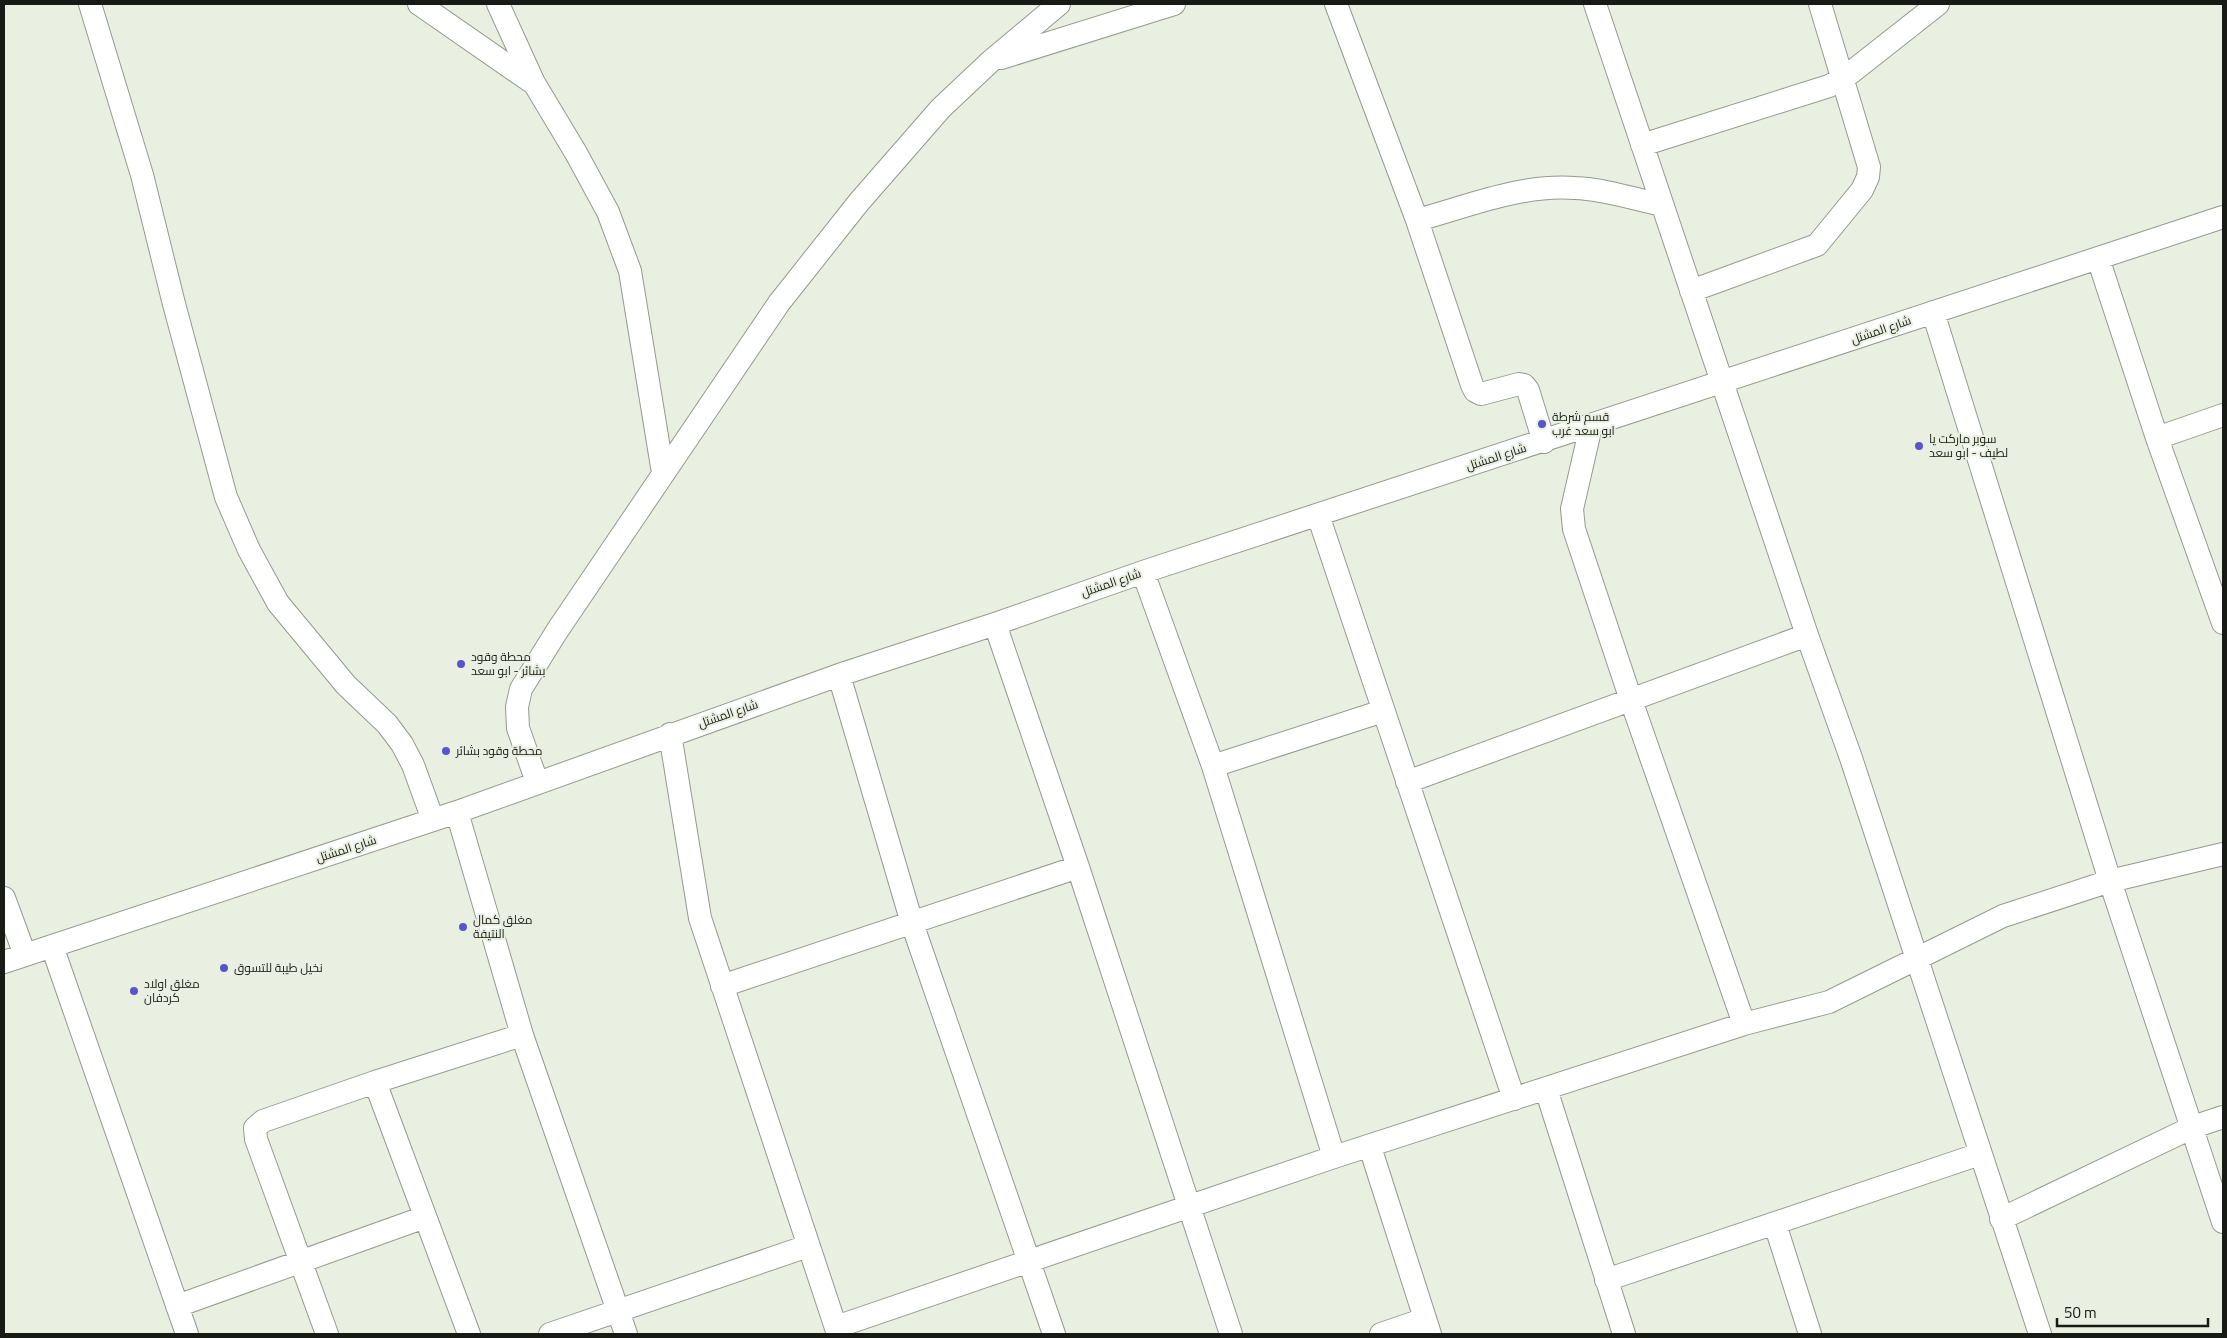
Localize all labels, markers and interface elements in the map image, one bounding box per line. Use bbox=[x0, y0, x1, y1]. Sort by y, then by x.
street label: شارع المشتل bbox=[1847, 308, 1914, 351]
place label: قسم شرطة ابو سعد غرب bbox=[1552, 405, 1615, 442]
marker: قسم شرطة ابو سعد غرب bbox=[1536, 418, 1548, 430]
place label: سوبر ماركت يا لطيف - ابو سعد bbox=[1929, 427, 2008, 464]
street label: شارع المشتل bbox=[1462, 436, 1529, 477]
marker: سوبر ماركت يا لطيف - ابو سعد bbox=[1913, 440, 1925, 452]
street label: شارع المشتل bbox=[1077, 561, 1144, 604]
place label: محطة وقود بشائر - ابو سعد bbox=[471, 645, 545, 682]
marker: محطة وقود بشائر - ابو سعد bbox=[455, 658, 467, 670]
street label: شارع المشتل bbox=[694, 692, 761, 735]
place label: محطة وقود بشائر bbox=[455, 739, 543, 762]
marker: محطة وقود بشائر bbox=[440, 745, 452, 757]
street label: شارع المشتل bbox=[312, 828, 379, 869]
place label: مغلق كمال النتيفة bbox=[473, 908, 533, 945]
marker: مغلق كمال النتيفة bbox=[457, 921, 469, 933]
place label: نخيل طيبة للتسوق bbox=[234, 956, 323, 979]
marker: نخيل طيبة للتسوق bbox=[218, 962, 230, 974]
place label: مغلق اولاد كردفان bbox=[144, 972, 200, 1009]
marker: مغلق اولاد كردفان bbox=[128, 985, 140, 997]
scale bar bbox=[2057, 1296, 2208, 1328]
text: 50 m bbox=[2064, 1298, 2097, 1327]

